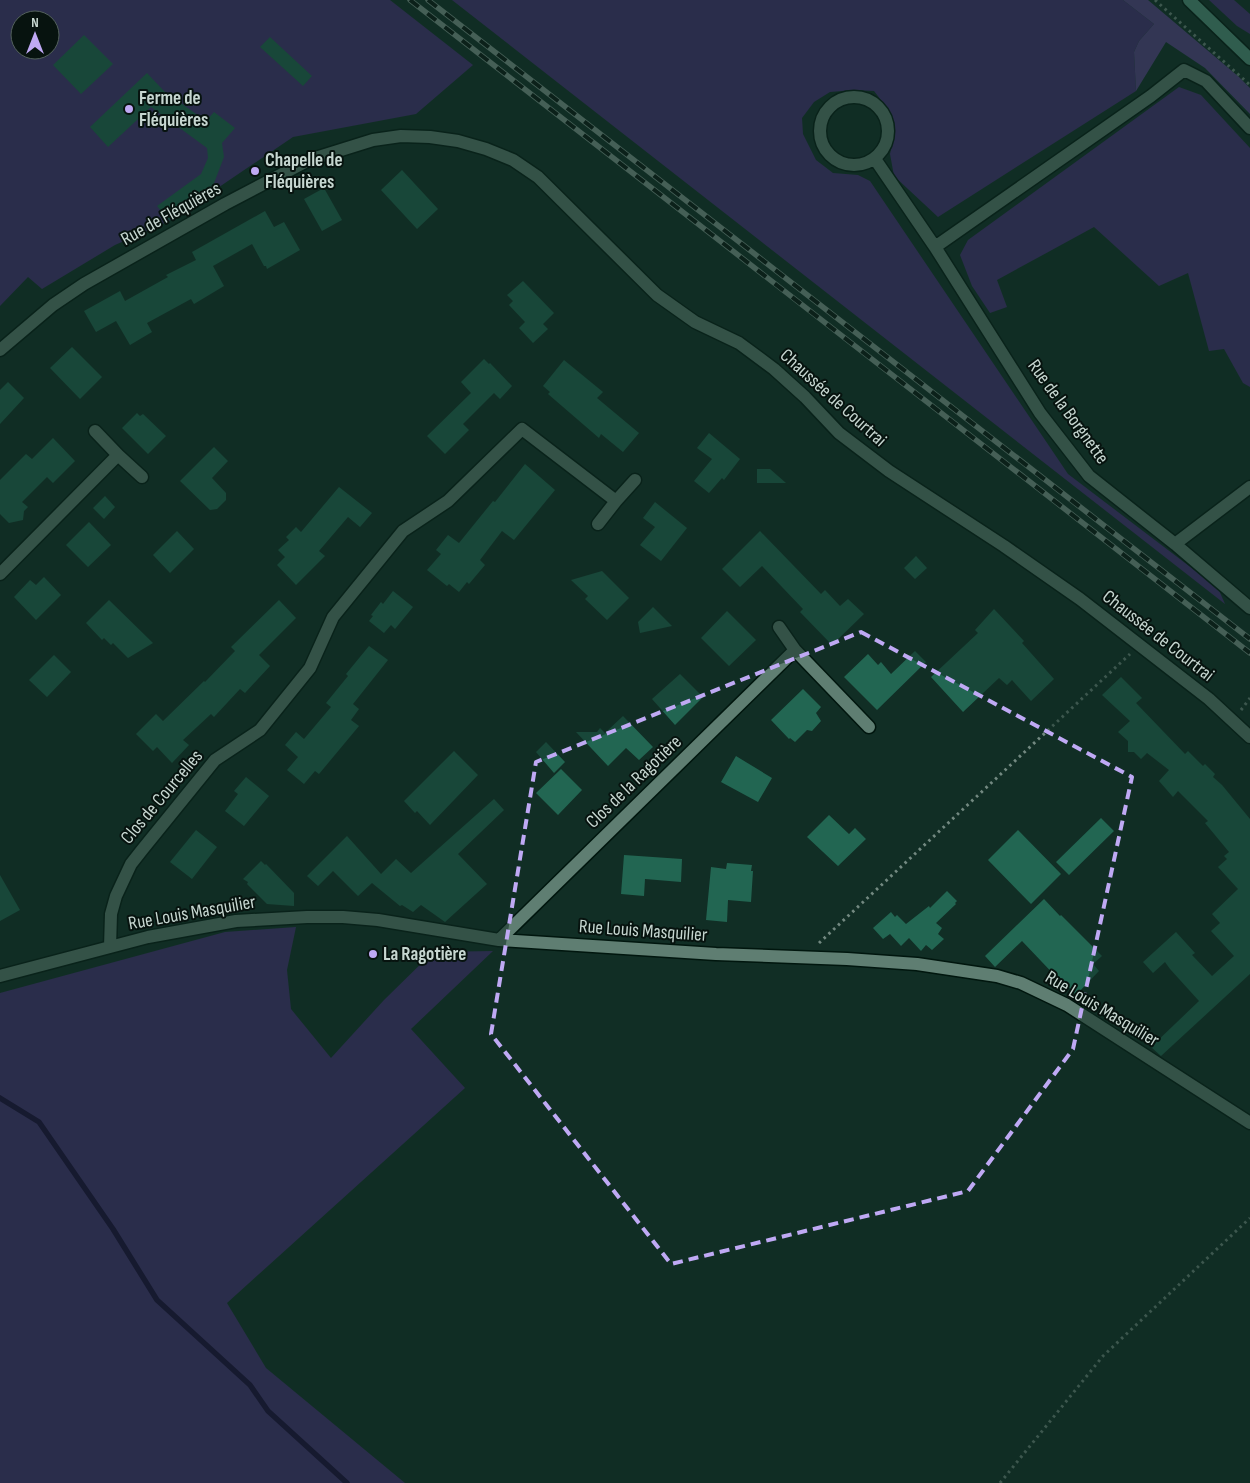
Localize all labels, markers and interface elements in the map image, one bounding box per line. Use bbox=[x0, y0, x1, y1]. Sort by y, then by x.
north arrow bbox=[10, 10, 60, 60]
text: N bbox=[31, 14, 39, 31]
place label: Ferme de Fléquières bbox=[139, 87, 208, 132]
marker: Ferme de Fléquières bbox=[123, 103, 135, 115]
place label: Chapelle de Fléquières bbox=[265, 149, 343, 194]
marker: Chapelle de Fléquières bbox=[249, 165, 261, 177]
street label: Rue de Fléquières bbox=[117, 177, 225, 251]
street label: Chaussée de Courtrai bbox=[775, 344, 891, 452]
street label: Rue de la Borgnette bbox=[1022, 355, 1114, 469]
street label: Chaussée de Courtrai bbox=[1098, 585, 1218, 687]
street label: Clos de la Ragotière bbox=[581, 731, 687, 833]
street label: Clos de Courcelles bbox=[116, 745, 208, 849]
street label: Rue Louis Masquilier bbox=[127, 890, 258, 936]
street label: Rue Louis Masquilier bbox=[578, 915, 709, 947]
place label: La Ragotière bbox=[383, 943, 466, 966]
marker: La Ragotière bbox=[367, 948, 379, 960]
street label: Rue Louis Masquilier bbox=[1041, 966, 1164, 1052]

